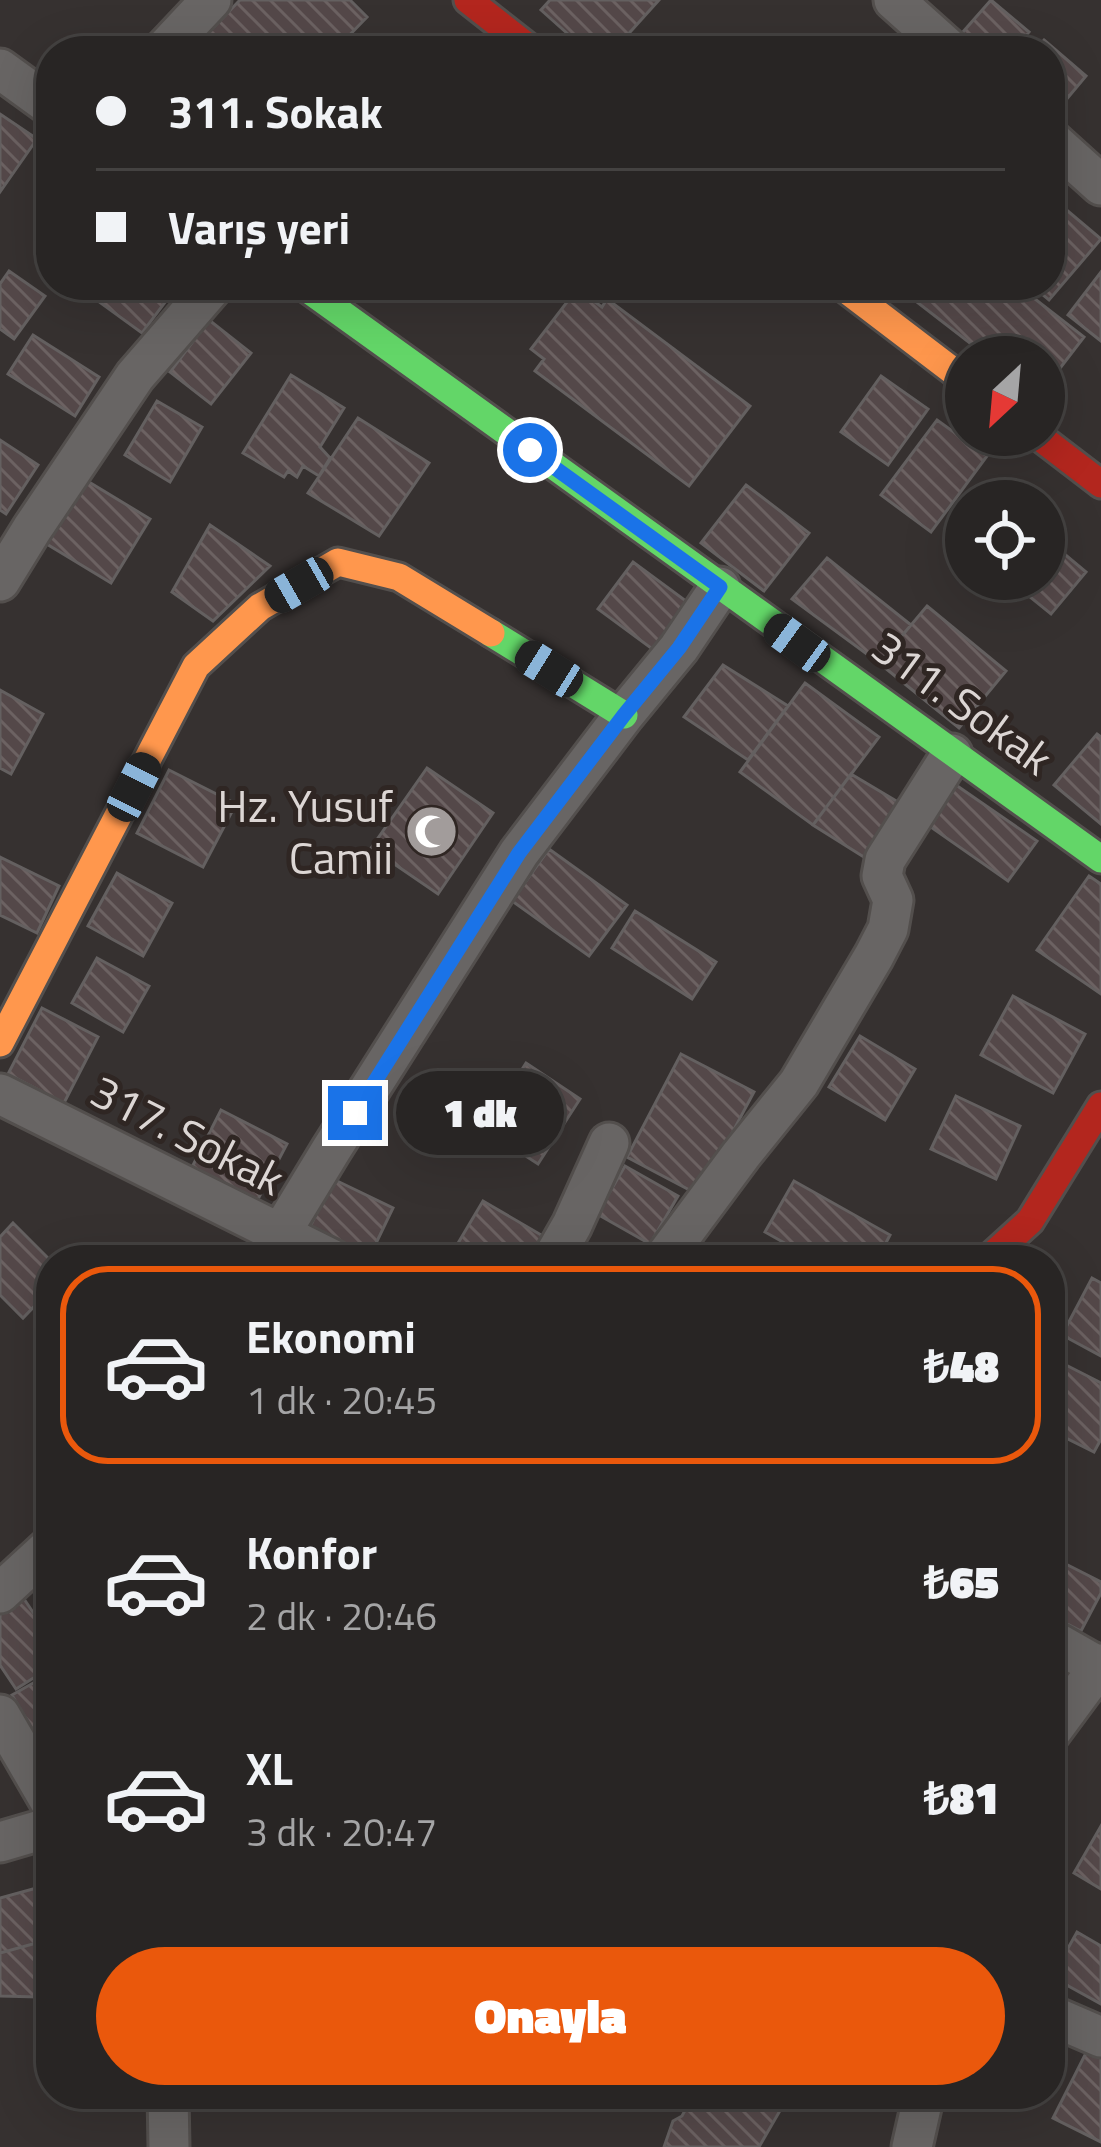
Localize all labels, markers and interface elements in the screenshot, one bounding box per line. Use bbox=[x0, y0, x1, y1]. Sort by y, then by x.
text: 311. Sokak bbox=[168, 77, 383, 145]
text: Varış yeri bbox=[168, 193, 350, 261]
north arrow bbox=[945, 336, 1065, 456]
map controls bbox=[945, 336, 1065, 600]
route start bbox=[503, 423, 557, 477]
button: locate bbox=[945, 480, 1065, 600]
car bbox=[259, 551, 339, 619]
car bbox=[757, 607, 837, 679]
street label: 311. Sokak bbox=[859, 613, 1067, 791]
car bbox=[509, 635, 589, 703]
car bbox=[102, 747, 166, 827]
place label: Hz. Yusuf Camii bbox=[217, 771, 393, 891]
mosque icon: Hz. Yusuf Camii bbox=[404, 803, 460, 859]
street label: 317. Sokak bbox=[80, 1056, 296, 1212]
callout: 1 dk bbox=[397, 1071, 565, 1155]
text: 1 dk bbox=[443, 1083, 517, 1142]
route end bbox=[328, 1086, 382, 1140]
text: Ekonomi bbox=[246, 1302, 416, 1370]
icon: car bbox=[102, 1311, 210, 1419]
text: ₺48 bbox=[924, 1331, 999, 1399]
text: 1 dk · 20:45 bbox=[246, 1370, 437, 1429]
text: Konfor bbox=[246, 1518, 377, 1586]
icon: car bbox=[102, 1527, 210, 1635]
text: ₺65 bbox=[924, 1547, 999, 1615]
text: 2 dk · 20:46 bbox=[246, 1586, 437, 1645]
text: XL bbox=[246, 1734, 293, 1802]
icon: car bbox=[102, 1743, 210, 1851]
text: ₺81 bbox=[924, 1763, 999, 1831]
text: 3 dk · 20:47 bbox=[246, 1802, 437, 1861]
button: Onayla bbox=[96, 1947, 1005, 2085]

